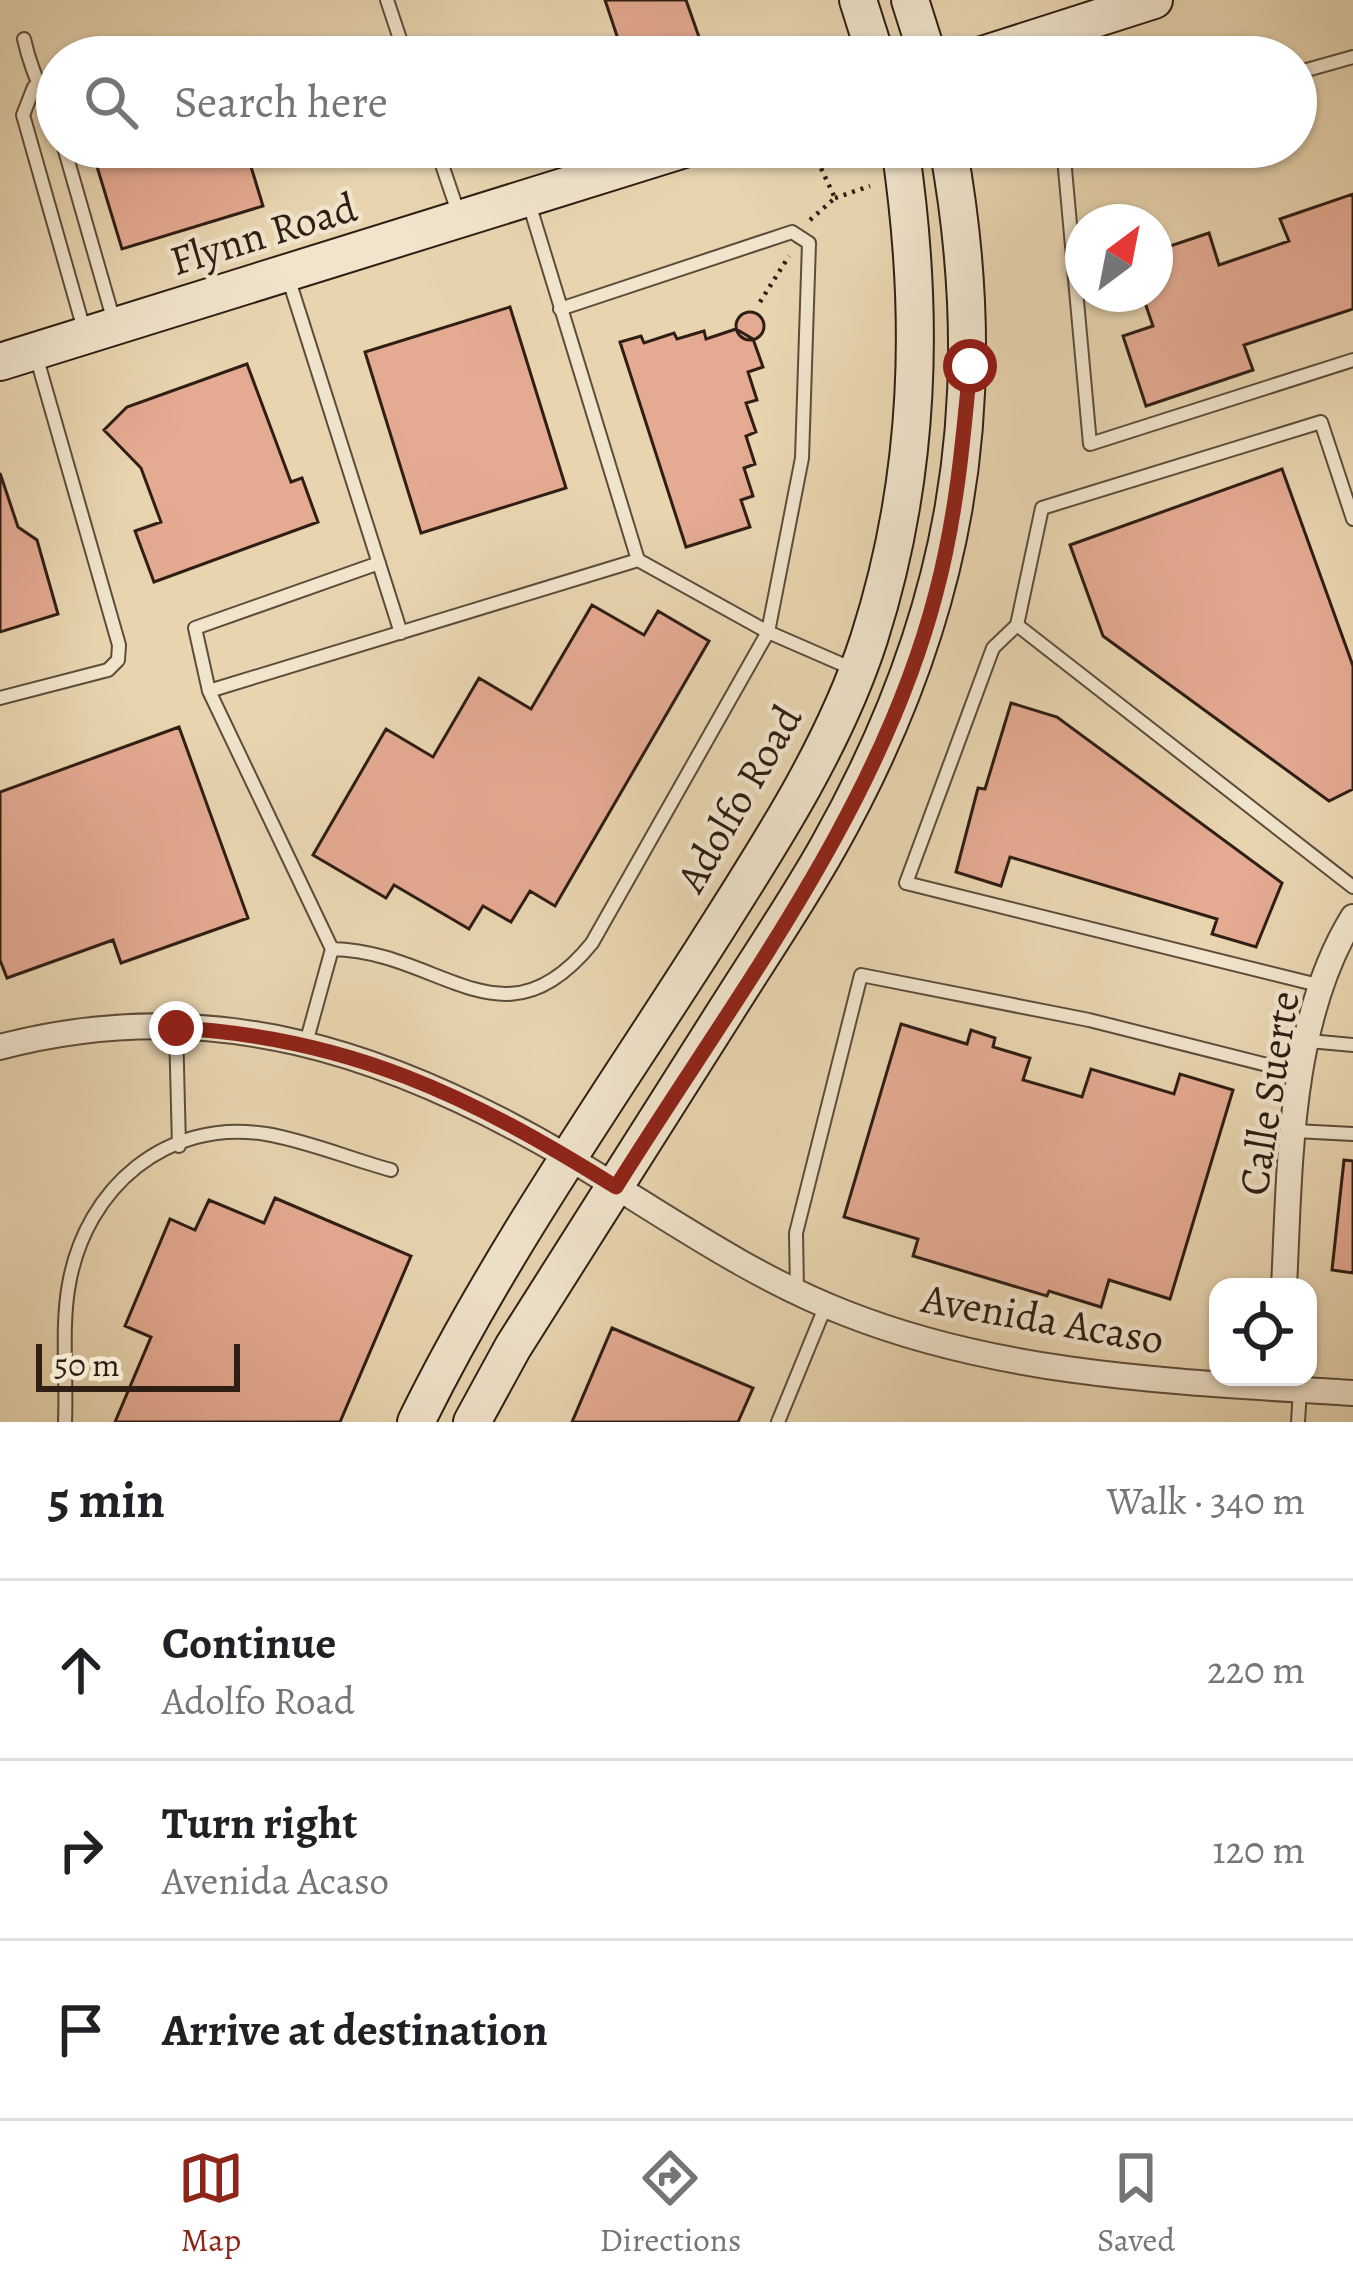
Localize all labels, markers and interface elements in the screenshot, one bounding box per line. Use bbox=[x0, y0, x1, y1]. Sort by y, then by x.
search box bbox=[36, 36, 1317, 168]
icon: search bbox=[78, 69, 144, 135]
text: Search here bbox=[174, 71, 388, 133]
street label: Flynn Road bbox=[163, 178, 364, 289]
north arrow bbox=[1065, 204, 1173, 312]
route start bbox=[943, 339, 997, 393]
street label: Adolfo Road bbox=[661, 694, 815, 903]
street label: Calle Suerte bbox=[1224, 987, 1313, 1199]
route end bbox=[149, 1001, 203, 1055]
street label: Avenida Acaso bbox=[917, 1269, 1168, 1368]
map controls bbox=[1209, 1278, 1317, 1386]
button: locate bbox=[1209, 1278, 1317, 1386]
scale bar bbox=[36, 1338, 240, 1391]
text: 50 m bbox=[54, 1342, 120, 1387]
text: 5 min bbox=[48, 1465, 165, 1535]
text: Walk · 340 m bbox=[1107, 1474, 1305, 1527]
text: Continue bbox=[162, 1612, 336, 1674]
icon: ahead bbox=[48, 1637, 114, 1703]
text: 220 m bbox=[1207, 1643, 1305, 1696]
text: Adolfo Road bbox=[162, 1674, 355, 1727]
text: Turn right bbox=[162, 1792, 357, 1854]
icon: right bbox=[48, 1817, 114, 1883]
text: 120 m bbox=[1212, 1823, 1305, 1876]
text: Avenida Acaso bbox=[162, 1854, 389, 1907]
icon: arrive bbox=[48, 1997, 114, 2063]
text: Arrive at destination bbox=[162, 1999, 548, 2061]
tab: Map bbox=[178, 2145, 244, 2262]
tab: Directions bbox=[600, 2145, 741, 2262]
tab: Saved bbox=[1097, 2145, 1175, 2262]

